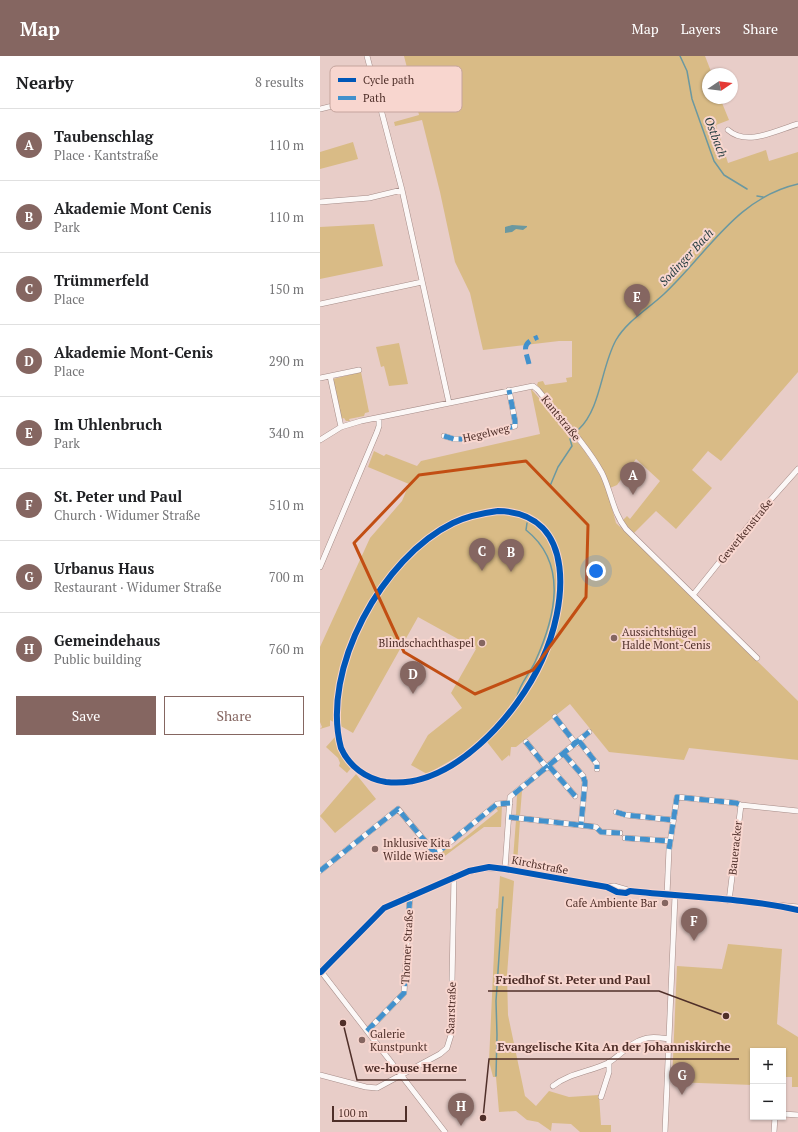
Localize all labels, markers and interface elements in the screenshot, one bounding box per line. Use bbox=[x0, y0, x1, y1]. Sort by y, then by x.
text: Map bbox=[20, 16, 60, 41]
text: Map bbox=[632, 19, 659, 38]
text: Layers bbox=[681, 19, 721, 38]
text: Share bbox=[743, 19, 778, 38]
legend bbox=[330, 66, 462, 112]
north arrow bbox=[702, 68, 738, 104]
text: Nearby bbox=[16, 71, 74, 94]
text: 8 results bbox=[255, 73, 304, 91]
text: Cycle path bbox=[363, 73, 415, 87]
text: Path bbox=[363, 91, 386, 105]
water label: Ostbach bbox=[701, 115, 731, 159]
text: Taubenschlag bbox=[54, 126, 153, 146]
text: A bbox=[24, 136, 34, 154]
text: 110 m bbox=[269, 136, 304, 154]
text: Place · Kantstraße bbox=[54, 146, 158, 164]
text: Akademie Mont Cenis bbox=[54, 198, 212, 218]
text: B bbox=[25, 208, 33, 226]
text: 110 m bbox=[269, 208, 304, 226]
text: Park bbox=[54, 218, 80, 236]
water label: Sodinger Bach bbox=[656, 225, 716, 289]
text: Trümmerfeld bbox=[54, 270, 149, 290]
text: C bbox=[25, 280, 33, 298]
text: 150 m bbox=[269, 280, 304, 298]
pin: E bbox=[624, 284, 650, 317]
text: Place bbox=[54, 290, 85, 308]
text: Akademie Mont-Cenis bbox=[54, 342, 213, 362]
text: D bbox=[24, 352, 34, 370]
text: 290 m bbox=[269, 352, 304, 370]
text: Place bbox=[54, 362, 85, 380]
street label: Kantstraße bbox=[538, 392, 584, 444]
text: Im Uhlenbruch bbox=[54, 414, 162, 434]
street label: Hegelweg bbox=[461, 421, 511, 445]
text: E bbox=[25, 424, 33, 442]
text: 340 m bbox=[269, 424, 304, 442]
text: Park bbox=[54, 434, 80, 452]
pin: A bbox=[620, 462, 646, 495]
text: St. Peter und Paul bbox=[54, 486, 182, 506]
street label: Gewerkenstraße bbox=[715, 495, 776, 566]
text: F bbox=[25, 496, 33, 514]
text: 510 m bbox=[269, 496, 304, 514]
text: Church · Widumer Straße bbox=[54, 506, 200, 524]
pin: C bbox=[469, 538, 495, 571]
pin: B bbox=[498, 539, 524, 572]
text: Urbanus Haus bbox=[54, 558, 154, 578]
your location bbox=[586, 561, 606, 581]
text: G bbox=[24, 568, 34, 586]
text: 700 m bbox=[269, 568, 304, 586]
text: Restaurant · Widumer Straße bbox=[54, 578, 221, 596]
place label: Aussichtshügel Halde Mont-Cenis bbox=[622, 625, 711, 652]
text: Gemeindehaus bbox=[54, 630, 160, 650]
marker: Aussichtshügel Halde Mont-Cenis bbox=[609, 633, 619, 643]
place label: Blindschachthaspel bbox=[379, 636, 474, 650]
marker: Blindschachthaspel bbox=[477, 638, 487, 648]
text: H bbox=[24, 640, 34, 658]
text: 760 m bbox=[269, 640, 304, 658]
text: Public building bbox=[54, 650, 141, 668]
pin: D bbox=[400, 661, 426, 694]
button: Save bbox=[16, 696, 156, 735]
button: Share bbox=[164, 696, 304, 735]
street label: Baueracker bbox=[725, 819, 745, 876]
place label: Inklusive Kita Wilde Wiese bbox=[383, 836, 451, 863]
marker: Inklusive Kita Wilde Wiese bbox=[370, 844, 380, 854]
street label: Kirchstraße bbox=[510, 853, 570, 877]
place label: Cafe Ambiente Bar bbox=[566, 896, 658, 910]
marker: Cafe Ambiente Bar bbox=[660, 898, 670, 908]
pin: F bbox=[681, 908, 707, 941]
street label: Thorner Straße bbox=[398, 909, 416, 985]
callout: Friedhof St. Peter und Paul bbox=[488, 967, 659, 991]
text: Friedhof St. Peter und Paul bbox=[496, 972, 650, 987]
street label: Saarstraße bbox=[443, 981, 459, 1034]
place label: Galerie Kunstpunkt bbox=[370, 1027, 428, 1054]
marker: Galerie Kunstpunkt bbox=[357, 1035, 367, 1045]
callout: Evangelische Kita An der Johanniskirche bbox=[489, 1035, 739, 1059]
text: Evangelische Kita An der Johanniskirche bbox=[497, 1039, 731, 1054]
map controls bbox=[750, 1048, 786, 1120]
button: + bbox=[750, 1048, 786, 1084]
callout: we-house Herne bbox=[357, 1056, 466, 1080]
text: we-house Herne bbox=[363, 1060, 458, 1075]
pin: G bbox=[669, 1062, 695, 1095]
button: − bbox=[750, 1084, 786, 1120]
pin: H bbox=[448, 1093, 474, 1126]
scale bar bbox=[332, 1104, 407, 1123]
text: 100 m bbox=[338, 1106, 368, 1120]

